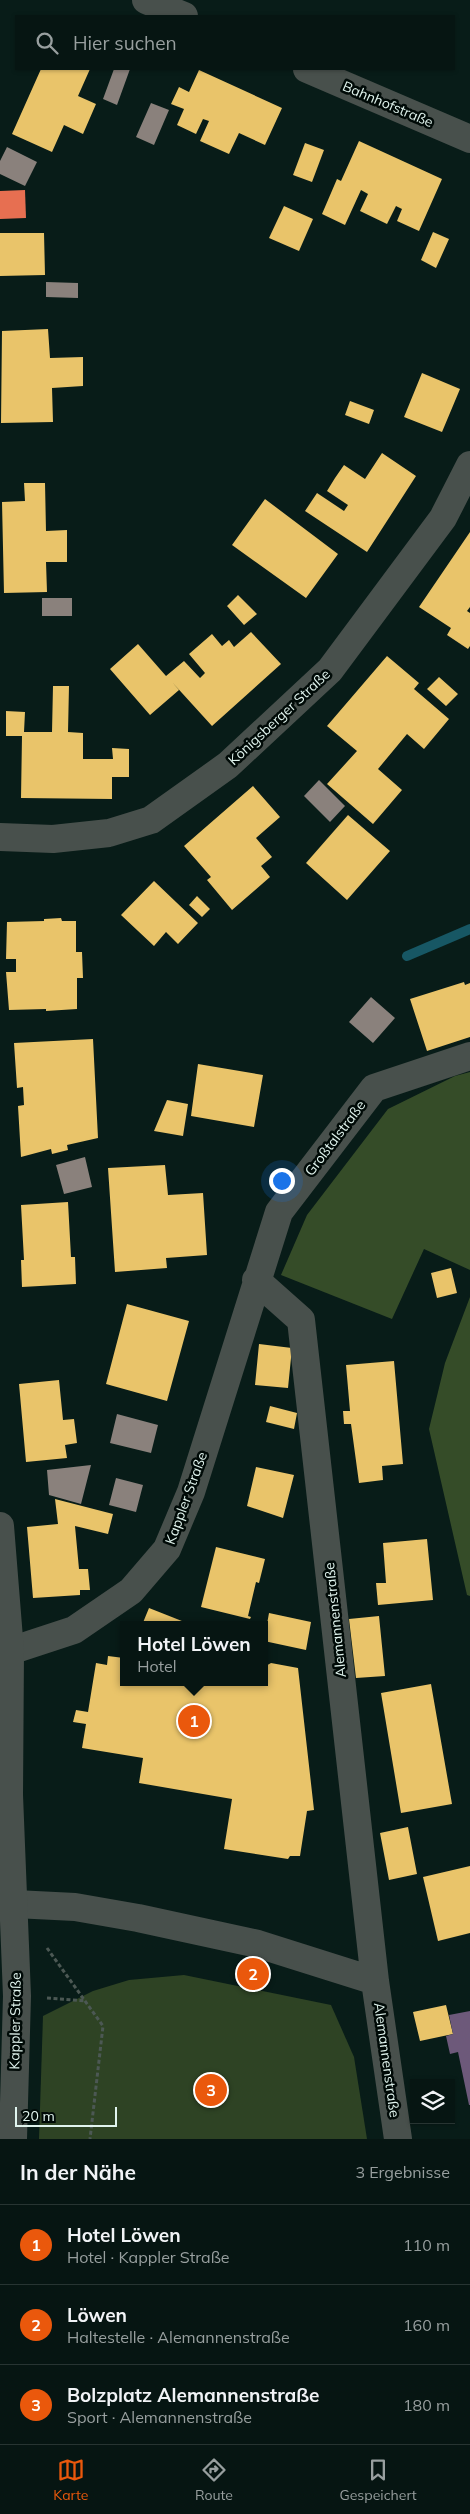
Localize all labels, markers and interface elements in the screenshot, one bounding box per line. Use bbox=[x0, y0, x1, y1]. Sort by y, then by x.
search box bbox=[15, 15, 455, 70]
icon: search bbox=[33, 29, 61, 57]
text: Hier suchen bbox=[73, 31, 177, 55]
street label: Bahnhofstraße bbox=[340, 77, 436, 131]
street label: Königsberger Straße bbox=[224, 665, 334, 769]
street label: Großtalstraße bbox=[301, 1097, 369, 1179]
your location bbox=[269, 1168, 295, 1194]
street label: Kappler Straße bbox=[161, 1449, 211, 1547]
street label: Alemannenstraße bbox=[320, 1561, 350, 1679]
popup bbox=[120, 1621, 268, 1686]
text: Hotel Löwen bbox=[137, 1632, 251, 1656]
text: Hotel bbox=[137, 1656, 177, 1676]
pin: 1 bbox=[178, 1702, 210, 1740]
pin: 2 bbox=[237, 1955, 269, 1993]
street label: Kappler Straße bbox=[5, 1972, 25, 2070]
street label: Alemannenstraße bbox=[370, 2001, 404, 2119]
pin: 3 bbox=[195, 2071, 227, 2109]
map controls bbox=[410, 2079, 455, 2124]
button: layers bbox=[410, 2079, 455, 2124]
scale bar bbox=[15, 2104, 118, 2127]
text: 20 m bbox=[22, 2107, 55, 2125]
text: In der Nähe bbox=[20, 2159, 136, 2185]
text: 3 Ergebnisse bbox=[355, 2162, 450, 2182]
text: Hotel Löwen bbox=[67, 2223, 181, 2247]
text: 1 bbox=[31, 2235, 41, 2255]
text: 110 m bbox=[403, 2235, 450, 2255]
text: Hotel · Kappler Straße bbox=[67, 2247, 230, 2267]
text: Löwen bbox=[67, 2303, 127, 2327]
text: 2 bbox=[31, 2315, 41, 2335]
text: 160 m bbox=[403, 2315, 450, 2335]
text: Haltestelle · Alemannenstraße bbox=[67, 2327, 290, 2347]
text: Bolzplatz Alemannenstraße bbox=[67, 2383, 320, 2407]
text: 3 bbox=[31, 2395, 41, 2415]
text: 180 m bbox=[403, 2395, 450, 2415]
text: Sport · Alemannenstraße bbox=[67, 2407, 252, 2427]
tab: Karte bbox=[53, 2456, 88, 2504]
tab: Route bbox=[195, 2456, 233, 2504]
tab: Gespeichert bbox=[339, 2456, 417, 2504]

